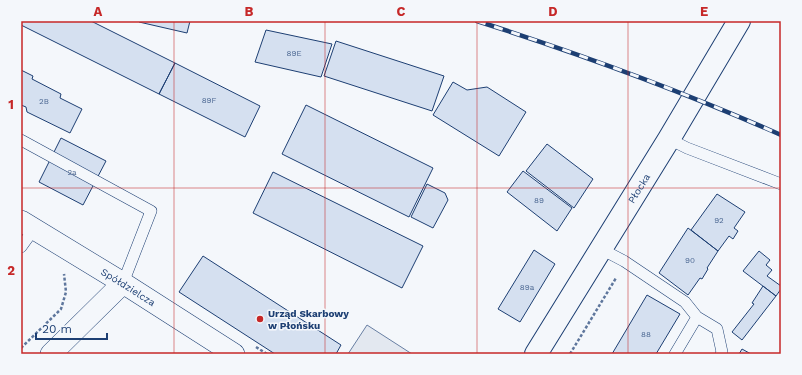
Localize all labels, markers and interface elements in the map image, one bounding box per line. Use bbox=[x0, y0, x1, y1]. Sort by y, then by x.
text: A bbox=[94, 4, 103, 19]
text: B bbox=[245, 4, 254, 19]
text: C bbox=[397, 4, 406, 19]
text: D bbox=[548, 4, 558, 19]
text: E bbox=[700, 4, 708, 19]
house number: 89E bbox=[287, 49, 301, 58]
house number: 89F bbox=[202, 96, 216, 105]
text: 1 bbox=[8, 97, 14, 112]
house number: 2B bbox=[39, 97, 49, 106]
house number: 2a bbox=[67, 168, 77, 177]
street label: Płocka bbox=[625, 171, 652, 205]
house number: 89 bbox=[534, 196, 544, 205]
house number: 92 bbox=[714, 216, 724, 225]
house number: 90 bbox=[685, 256, 695, 265]
text: 2 bbox=[7, 263, 15, 278]
street label: Spółdzielcza bbox=[99, 266, 158, 308]
house number: 89a bbox=[520, 283, 535, 292]
place label: Urząd Skarbowy w Płońsku bbox=[268, 308, 349, 331]
marker: Urząd Skarbowy w Płońsku bbox=[255, 314, 265, 324]
scale bar bbox=[36, 315, 107, 341]
text: 20 m bbox=[42, 322, 72, 336]
house number: 88 bbox=[641, 330, 651, 339]

